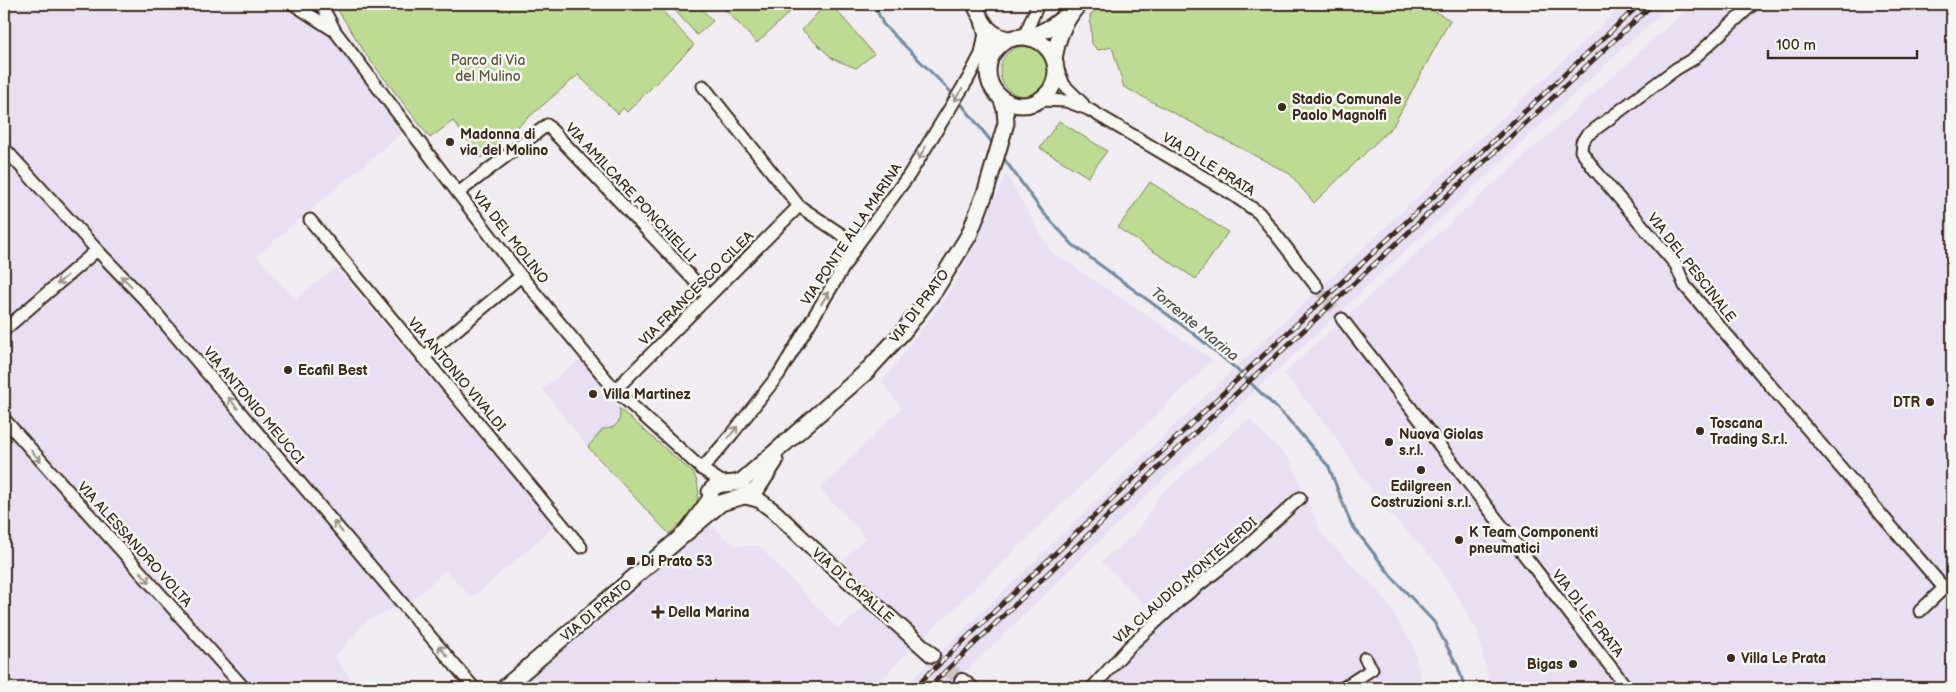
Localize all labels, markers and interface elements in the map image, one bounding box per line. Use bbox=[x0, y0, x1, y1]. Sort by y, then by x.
scale bar bbox=[1768, 28, 1917, 60]
text: 100 m bbox=[1776, 36, 1816, 55]
park label: Parco di Via del Mulino bbox=[451, 52, 525, 85]
one-way arrow bbox=[953, 88, 963, 102]
place label: Stadio Comunale Paolo Magnolfi bbox=[1292, 91, 1401, 124]
marker: Stadio Comunale Paolo Magnolfi bbox=[1276, 101, 1288, 113]
street label: VIA AMILCARE PONCHIELLI bbox=[562, 119, 699, 265]
place label: Madonna di via del Molino bbox=[459, 126, 548, 159]
street label: VIA DI LE PRATA bbox=[1159, 129, 1259, 200]
marker: Madonna di via del Molino bbox=[444, 136, 456, 148]
one-way arrow bbox=[917, 146, 927, 160]
street label: VIA PONTE ALLA MARINA bbox=[797, 160, 906, 309]
street label: VIA DEL MOLINO bbox=[469, 188, 552, 287]
street label: VIA DEL PESCINALE bbox=[1644, 209, 1739, 325]
street label: VIA FRANCESCO CILEA bbox=[636, 227, 757, 349]
street label: VIA DI PRATO bbox=[886, 266, 953, 346]
one-way arrow bbox=[55, 274, 68, 286]
one-way arrow bbox=[120, 275, 132, 287]
water label: Torrente Marina bbox=[1147, 283, 1243, 366]
one-way arrow bbox=[820, 292, 830, 306]
street label: VIA ANTONIO VIVALDI bbox=[404, 314, 509, 435]
street label: VIA ANTONIO MEUCCI bbox=[200, 343, 308, 467]
place label: Ecafil Best bbox=[298, 362, 368, 379]
marker: Ecafil Best bbox=[282, 364, 294, 376]
place label: Villa Martinez bbox=[603, 386, 691, 403]
marker: Villa Martinez bbox=[587, 388, 599, 400]
place label: DTR bbox=[1893, 394, 1920, 411]
marker: DTR bbox=[1924, 396, 1936, 408]
one-way arrow bbox=[228, 397, 239, 410]
place label: Toscana Trading S.r.l. bbox=[1710, 415, 1787, 448]
marker: Toscana Trading S.r.l. bbox=[1694, 425, 1706, 437]
one-way arrow bbox=[728, 426, 739, 439]
place label: Nuova Giolas s.r.l. bbox=[1399, 426, 1484, 459]
marker: Nuova Giolas s.r.l. bbox=[1383, 436, 1395, 448]
one-way arrow bbox=[30, 449, 42, 462]
marker: Edilgreen Costruzioni s.r.l. bbox=[1415, 464, 1427, 476]
street label: VIA ALESSANDRO VOLTA bbox=[74, 478, 196, 611]
place label: Edilgreen Costruzioni s.r.l. bbox=[1371, 478, 1471, 511]
street label: VIA CLAUDIO MONTEVERDI bbox=[1110, 514, 1260, 647]
one-way arrow bbox=[333, 521, 344, 534]
place label: K Team Componenti pneumatici bbox=[1469, 524, 1598, 557]
marker: K Team Componenti pneumatici bbox=[1453, 534, 1465, 546]
street label: VIA DI CAPALLE bbox=[808, 544, 897, 626]
place label: Di Prato 53 bbox=[641, 553, 712, 570]
marker: Di Prato 53 bbox=[625, 555, 637, 567]
street label: VIA DI LE PRATA bbox=[1548, 566, 1627, 661]
one-way arrow bbox=[139, 570, 150, 583]
street label: VIA DI PRATO bbox=[557, 575, 636, 645]
place label: Della Marina bbox=[668, 604, 750, 621]
marker: Della Marina bbox=[652, 606, 664, 618]
one-way arrow bbox=[438, 645, 449, 658]
place label: Villa Le Prata bbox=[1741, 650, 1826, 667]
marker: Villa Le Prata bbox=[1725, 652, 1737, 664]
place label: Bigas bbox=[1527, 656, 1563, 673]
marker: Bigas bbox=[1567, 658, 1579, 670]

